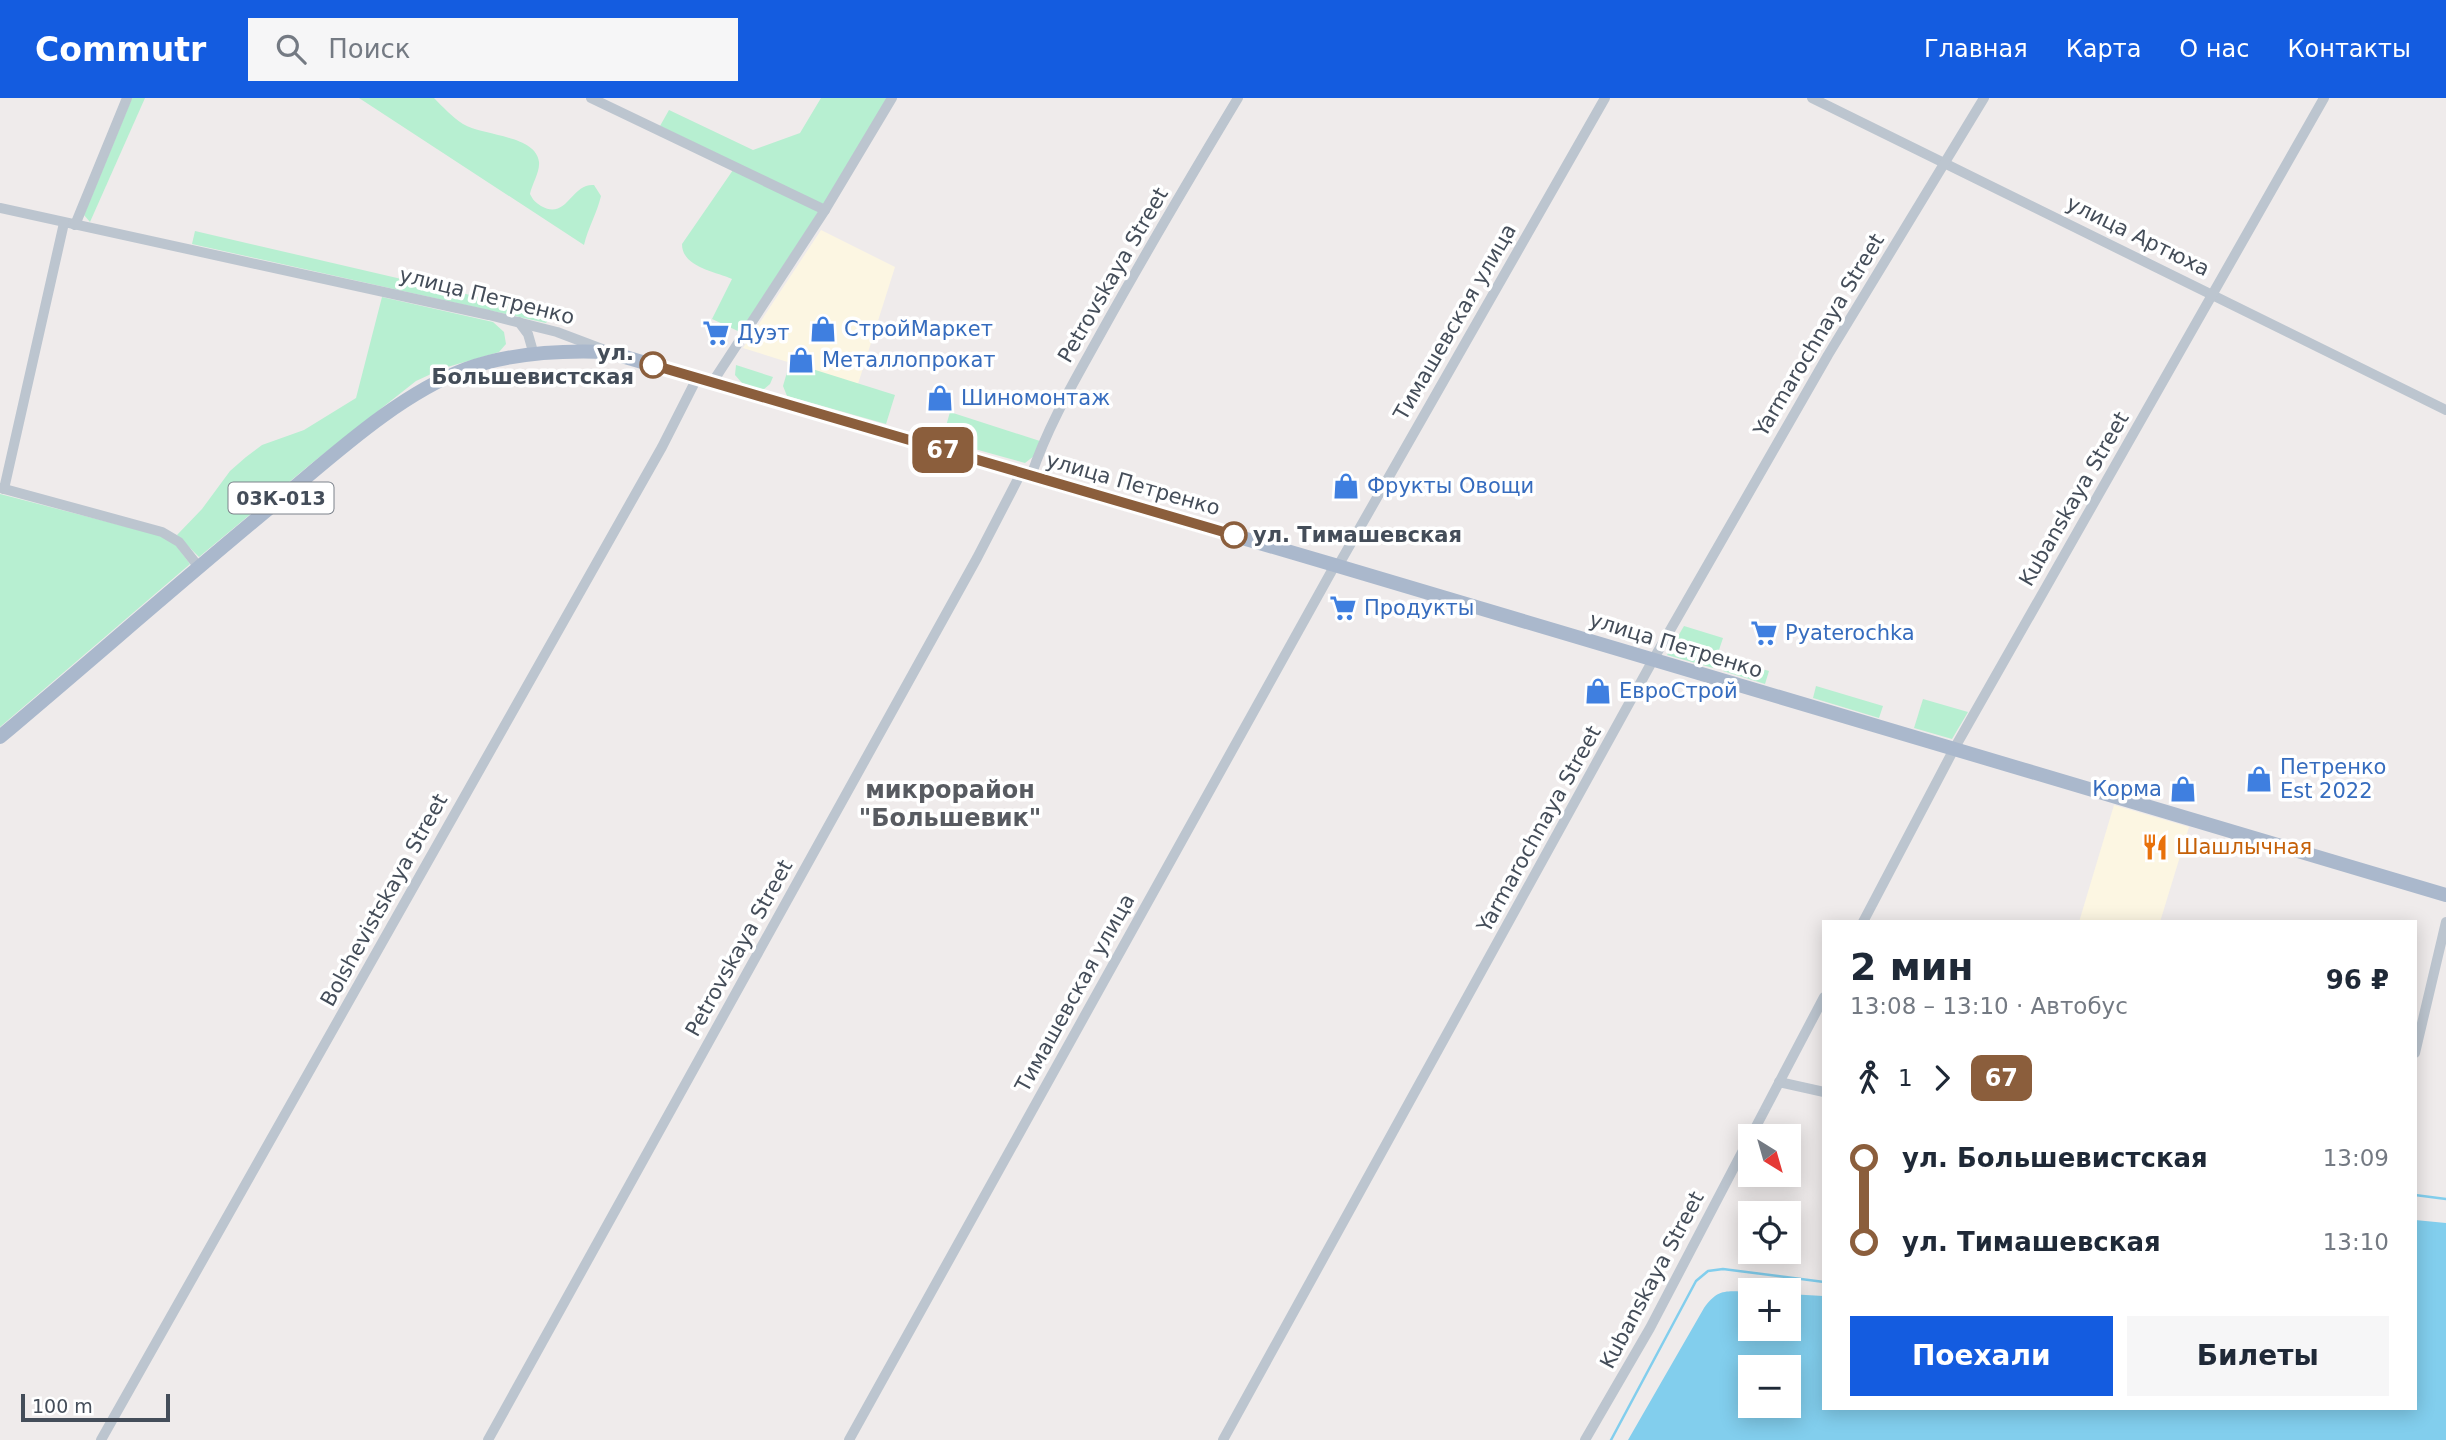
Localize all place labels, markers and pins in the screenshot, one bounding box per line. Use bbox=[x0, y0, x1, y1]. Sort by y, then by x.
shop icon: СтройМаркет bbox=[808, 314, 838, 344]
place label: СтройМаркет bbox=[844, 317, 993, 341]
supermarket icon: Дуэт bbox=[701, 318, 731, 348]
place label: Дуэт bbox=[737, 321, 790, 345]
place label: ул. Большевистская bbox=[431, 341, 634, 389]
shop icon: Металлопрокат bbox=[786, 345, 816, 375]
place label: Металлопрокат bbox=[822, 348, 996, 372]
marker: ул. Большевистская bbox=[640, 352, 666, 378]
shop icon: Шиномонтаж bbox=[925, 383, 955, 413]
place label: Шиномонтаж bbox=[961, 386, 1110, 410]
shop icon: Фрукты Овощи bbox=[1331, 471, 1361, 501]
place label: Фрукты Овощи bbox=[1367, 474, 1534, 498]
marker: ул. Тимашевская bbox=[1221, 522, 1247, 548]
place label: ул. Тимашевская bbox=[1253, 523, 1462, 547]
supermarket icon: Продукты bbox=[1328, 593, 1358, 623]
place label: Продукты bbox=[1364, 596, 1474, 620]
supermarket icon: Pyaterochka bbox=[1749, 618, 1779, 648]
place label: Pyaterochka bbox=[1785, 621, 1915, 645]
shop icon: ЕвроСтрой bbox=[1583, 676, 1613, 706]
place label: ЕвроСтрой bbox=[1619, 679, 1738, 703]
place label: Петренко Est 2022 bbox=[2280, 755, 2386, 803]
shop icon: Петренко Est 2022 bbox=[2244, 764, 2274, 794]
shop icon: Корма bbox=[2168, 774, 2198, 804]
place label: Корма bbox=[2092, 777, 2162, 801]
restaurant icon: Шашлычная bbox=[2140, 832, 2170, 862]
place label: Шашлычная bbox=[2176, 835, 2312, 859]

